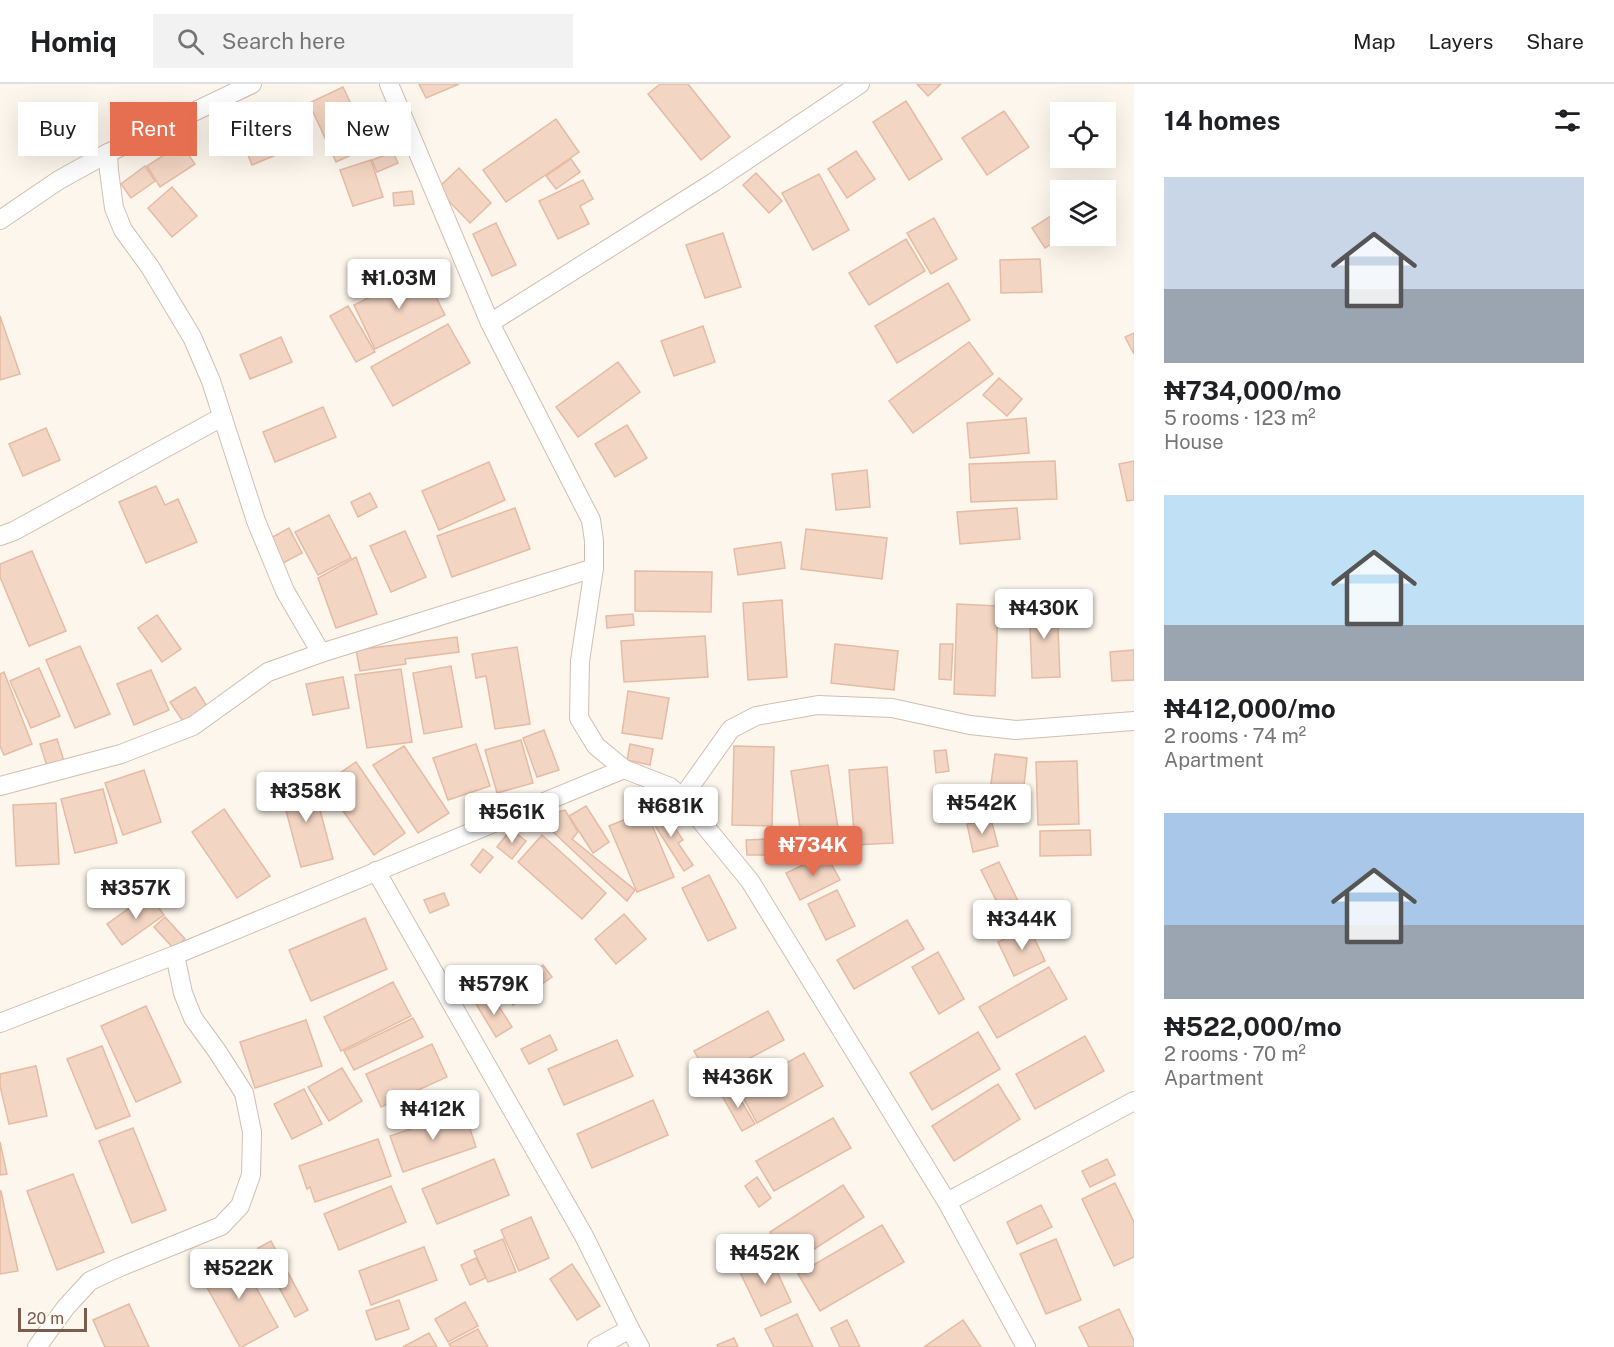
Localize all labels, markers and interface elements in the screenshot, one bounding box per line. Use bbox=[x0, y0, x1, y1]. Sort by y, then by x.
search box bbox=[153, 14, 573, 68]
text: Homiq bbox=[30, 25, 117, 58]
icon: search bbox=[174, 25, 207, 58]
text: Search here bbox=[222, 28, 345, 54]
text: Map bbox=[1353, 29, 1396, 54]
text: Layers bbox=[1429, 29, 1493, 54]
text: Share bbox=[1526, 29, 1584, 54]
chip: Buy bbox=[18, 102, 98, 156]
chip: Rent bbox=[110, 102, 197, 156]
chip: Filters bbox=[209, 102, 313, 156]
chip: New bbox=[325, 102, 411, 156]
map controls bbox=[1050, 102, 1116, 246]
button: locate bbox=[1050, 102, 1116, 168]
icon: filters bbox=[1551, 104, 1584, 137]
text: 14 homes bbox=[1164, 105, 1280, 136]
button: layers bbox=[1050, 180, 1116, 246]
icon: home bbox=[1320, 216, 1428, 324]
pin: ₦1.03M bbox=[350, 259, 448, 310]
text: ₦1.03M bbox=[361, 266, 437, 290]
text: ₦734,000/mo bbox=[1164, 375, 1341, 406]
text: 5 rooms · 123 m² bbox=[1164, 406, 1316, 430]
text: House bbox=[1164, 430, 1224, 454]
icon: home bbox=[1320, 534, 1428, 642]
pin: ₦430K bbox=[1002, 589, 1086, 640]
text: ₦430K bbox=[1009, 596, 1079, 620]
text: ₦412,000/mo bbox=[1164, 693, 1336, 724]
text: 2 rooms · 74 m² bbox=[1164, 724, 1306, 748]
text: Apartment bbox=[1164, 748, 1264, 772]
pin: ₦358K bbox=[264, 772, 348, 823]
text: ₦358K bbox=[270, 779, 342, 803]
pin: ₦542K bbox=[940, 784, 1024, 835]
pin: ₦681K bbox=[629, 787, 713, 838]
text: ₦542K bbox=[947, 791, 1017, 815]
pin: ₦561K bbox=[470, 793, 554, 844]
text: ₦681K bbox=[638, 794, 704, 818]
text: ₦561K bbox=[479, 800, 545, 824]
pin: ₦734K bbox=[771, 826, 855, 877]
text: ₦734K bbox=[778, 833, 848, 857]
icon: home bbox=[1320, 852, 1428, 960]
pin: ₦357K bbox=[94, 869, 178, 920]
text: ₦357K bbox=[101, 876, 171, 900]
pin: ₦344K bbox=[980, 900, 1064, 951]
text: ₦344K bbox=[987, 907, 1057, 931]
pin: ₦579K bbox=[452, 965, 536, 1016]
text: ₦579K bbox=[459, 972, 529, 996]
text: ₦522,000/mo bbox=[1164, 1011, 1342, 1042]
text: 2 rooms · 70 m² bbox=[1164, 1042, 1306, 1066]
pin: ₦436K bbox=[696, 1058, 780, 1109]
text: ₦436K bbox=[703, 1065, 773, 1089]
text: Apartment bbox=[1164, 1066, 1264, 1090]
pin: ₦412K bbox=[391, 1090, 475, 1141]
text: ₦412K bbox=[400, 1097, 466, 1121]
pin: ₦452K bbox=[723, 1234, 807, 1285]
text: ₦452K bbox=[730, 1241, 800, 1265]
pin: ₦522K bbox=[197, 1249, 281, 1300]
text: ₦522K bbox=[204, 1256, 274, 1280]
scale bar bbox=[18, 1305, 87, 1332]
text: 20 m bbox=[27, 1309, 64, 1328]

